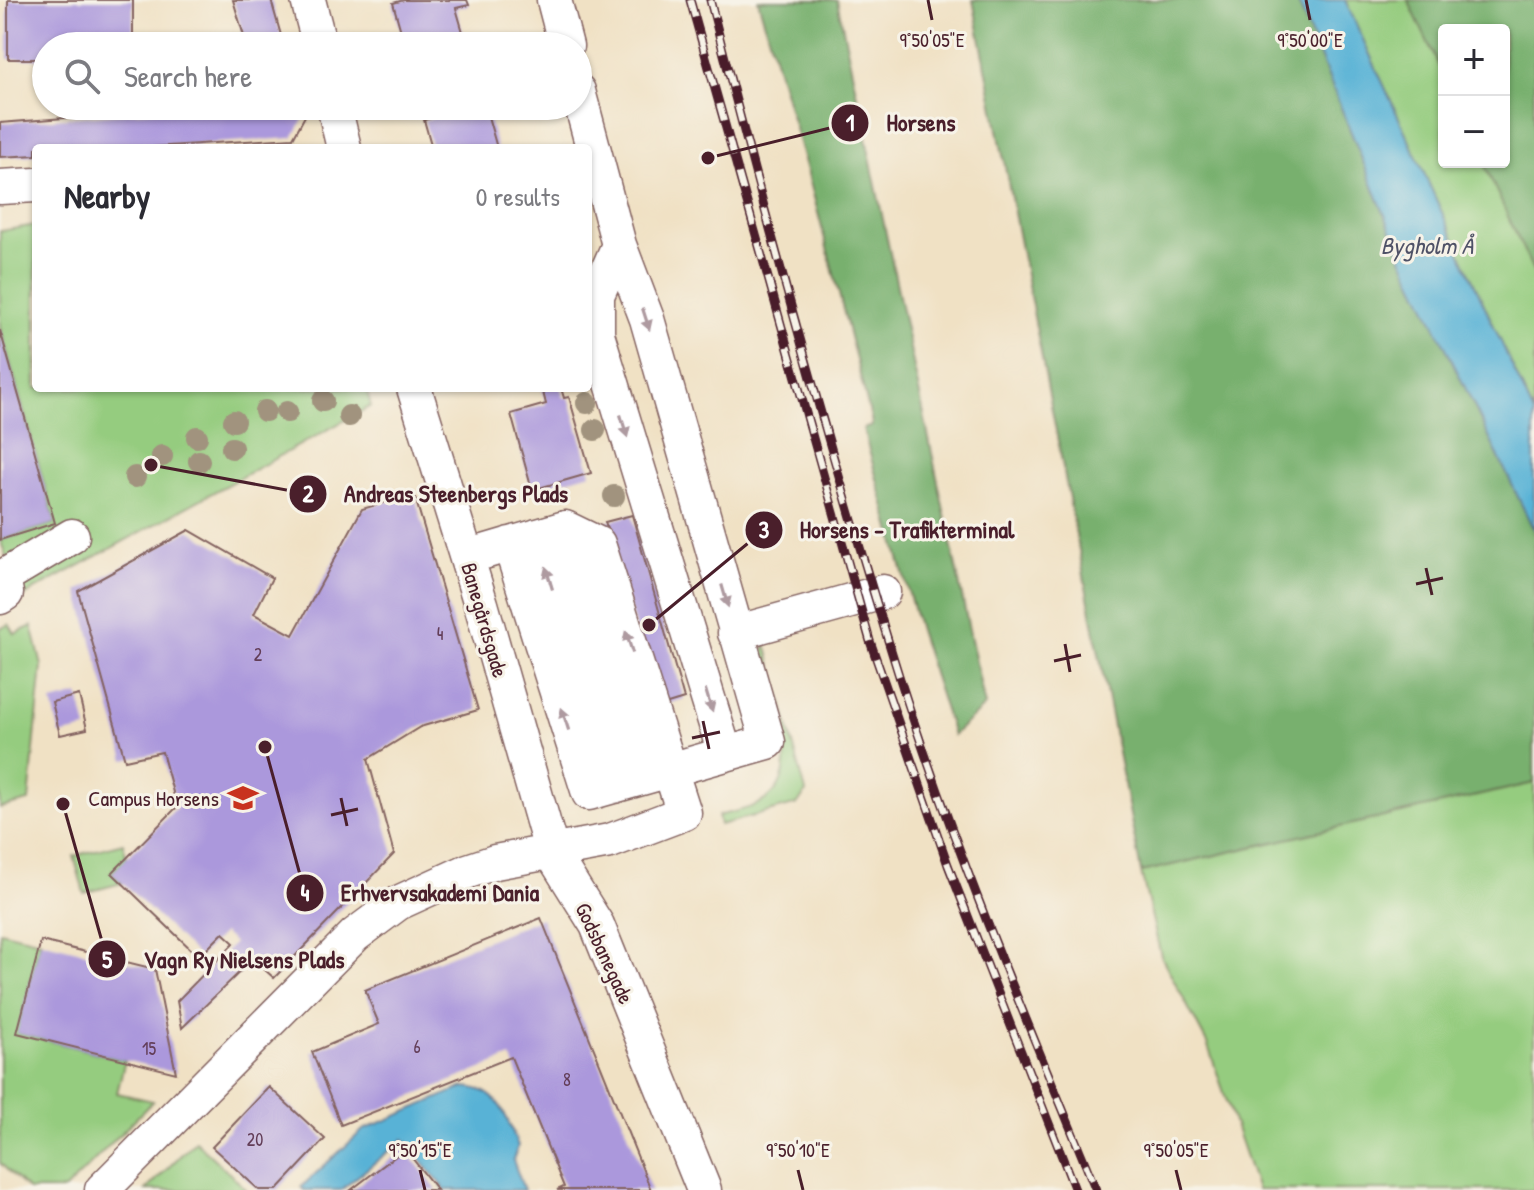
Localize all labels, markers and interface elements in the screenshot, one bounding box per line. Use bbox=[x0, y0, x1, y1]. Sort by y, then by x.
map controls bbox=[1438, 24, 1510, 168]
button: + bbox=[1438, 24, 1510, 96]
text: 9°50'05"E bbox=[900, 26, 965, 53]
text: 9°50'00"E bbox=[1277, 26, 1343, 53]
search box bbox=[32, 32, 592, 120]
icon: search bbox=[60, 54, 104, 98]
text: Search here bbox=[124, 56, 252, 96]
button: − bbox=[1438, 96, 1510, 168]
callout: Horsens bbox=[830, 99, 971, 147]
text: 1 bbox=[846, 106, 855, 138]
text: Horsens bbox=[886, 106, 956, 138]
text: Nearby bbox=[64, 173, 150, 219]
text: 0 results bbox=[476, 179, 560, 214]
water label: Bygholm Å bbox=[1381, 229, 1476, 262]
one-way arrow bbox=[640, 307, 653, 331]
one-way arrow bbox=[618, 414, 631, 438]
callout: Andreas Steenbergs Plads bbox=[288, 470, 584, 518]
text: 2 bbox=[302, 477, 314, 509]
text: Andreas Steenbergs Plads bbox=[344, 477, 568, 510]
callout: Horsens - Trafikterminal bbox=[744, 506, 1031, 554]
text: 3 bbox=[759, 513, 770, 545]
text: Horsens - Trafikterminal bbox=[800, 513, 1015, 545]
street label: Banegårdsgade bbox=[454, 559, 516, 681]
one-way arrow bbox=[542, 565, 555, 589]
one-way arrow bbox=[719, 583, 731, 608]
house number: 4 bbox=[437, 621, 444, 646]
one-way arrow bbox=[622, 630, 635, 654]
house number: 2 bbox=[254, 642, 263, 667]
one-way arrow bbox=[703, 690, 716, 714]
one-way arrow bbox=[558, 707, 571, 731]
school or university icon: Campus Horsens bbox=[226, 781, 260, 815]
place label: Campus Horsens bbox=[88, 783, 219, 813]
callout: Erhvervsakademi Dania bbox=[285, 869, 555, 917]
text: 4 bbox=[301, 876, 310, 908]
text: Erhvervsakademi Dania bbox=[341, 876, 540, 908]
street label: Godsbanegade bbox=[568, 897, 642, 1009]
callout: Vagn Ry Nielsens Plads bbox=[87, 935, 360, 983]
text: 5 bbox=[102, 943, 113, 975]
text: Vagn Ry Nielsens Plads bbox=[144, 943, 344, 976]
house number: 6 bbox=[413, 1034, 421, 1059]
house number: 15 bbox=[142, 1036, 156, 1061]
house number: 8 bbox=[563, 1067, 571, 1092]
house number: 20 bbox=[247, 1127, 263, 1152]
text: 9°50'15"E bbox=[388, 1136, 452, 1163]
text: 9°50'10"E bbox=[766, 1136, 830, 1163]
text: 9°50'05"E bbox=[1144, 1136, 1209, 1163]

